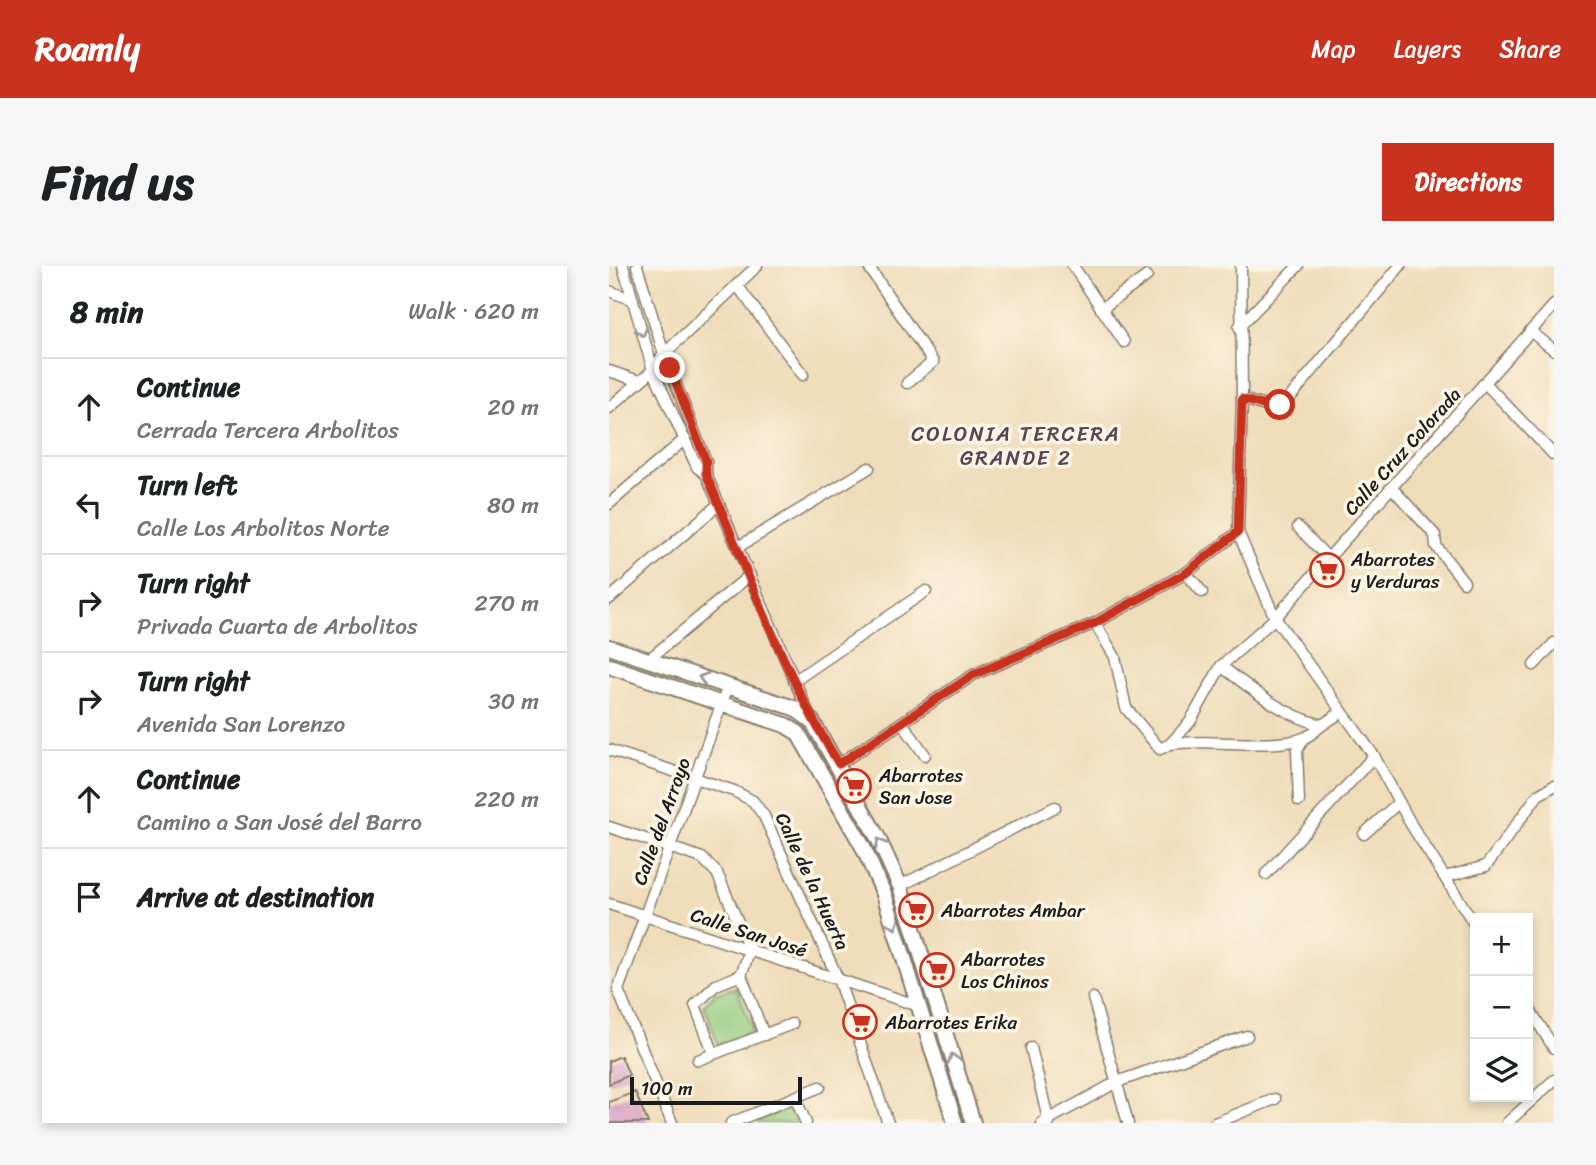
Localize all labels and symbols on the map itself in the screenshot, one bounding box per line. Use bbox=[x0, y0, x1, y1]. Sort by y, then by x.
one-way arrow bbox=[634, 325, 648, 337]
route end bbox=[654, 352, 685, 383]
street label: Calle Cruz Colorada bbox=[1335, 379, 1470, 523]
route start bbox=[1264, 389, 1295, 420]
district label: COLONIA TERCERA GRANDE 2 bbox=[911, 415, 1121, 477]
place label: Abarrotes y Verduras bbox=[1350, 543, 1440, 598]
supermarket icon: Abarrotes y Verduras bbox=[1308, 551, 1346, 589]
one-way arrow bbox=[698, 672, 710, 686]
street label: Calle del Arroyo bbox=[623, 752, 700, 890]
place label: Abarrotes San Jose bbox=[878, 759, 963, 814]
supermarket icon: Abarrotes San Jose bbox=[835, 767, 873, 805]
street label: Calle de la Huerta bbox=[766, 807, 859, 956]
one-way arrow bbox=[874, 838, 888, 850]
supermarket icon: Abarrotes Ambar bbox=[897, 891, 935, 929]
place label: Abarrotes Ambar bbox=[940, 894, 1086, 927]
street label: Calle San José bbox=[686, 898, 812, 967]
one-way arrow bbox=[885, 919, 900, 931]
place label: Abarrotes Los Chinos bbox=[960, 943, 1049, 998]
supermarket icon: Abarrotes Los Chinos bbox=[918, 951, 956, 989]
supermarket icon: Abarrotes Erika bbox=[841, 1003, 879, 1041]
place label: Abarrotes Erika bbox=[884, 1006, 1017, 1039]
one-way arrow bbox=[946, 1052, 961, 1064]
scale bar bbox=[630, 1074, 801, 1106]

